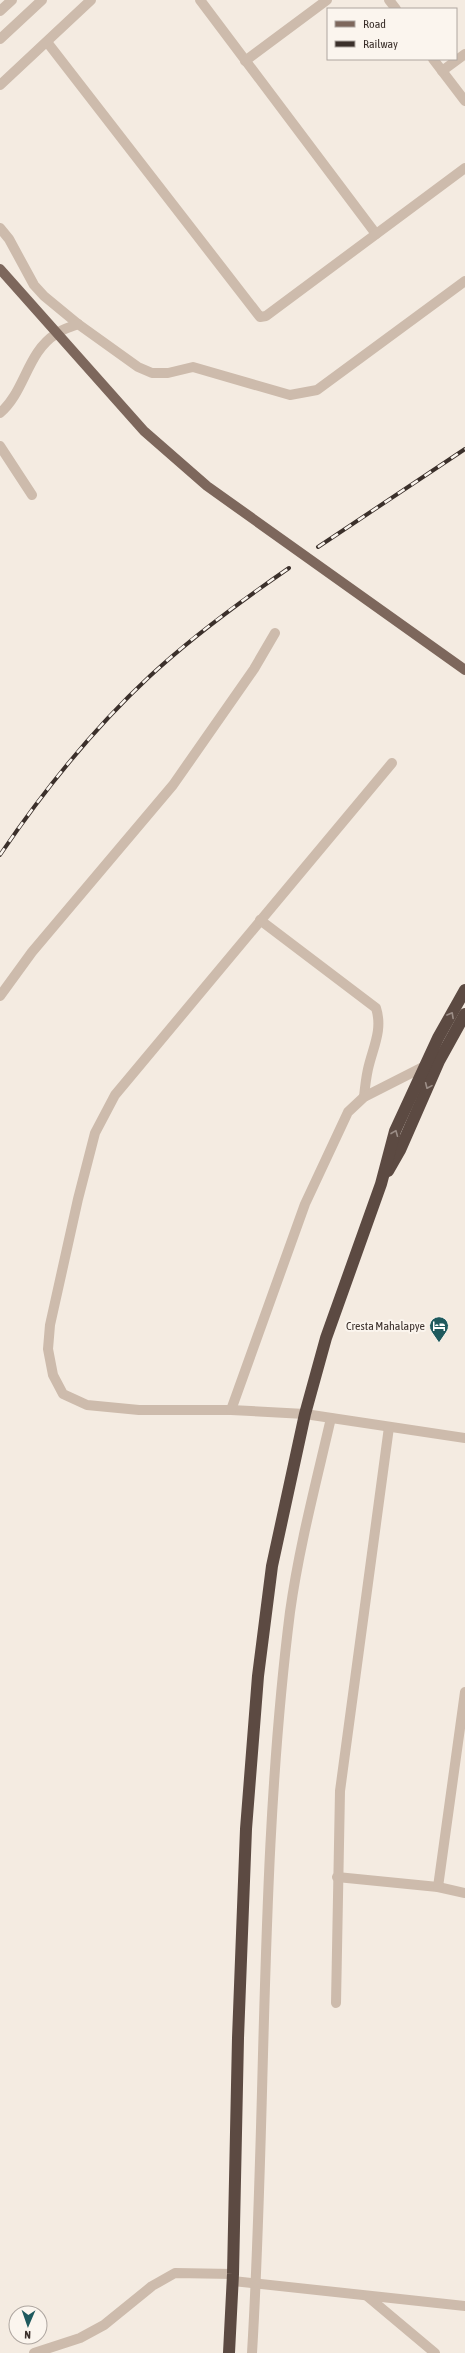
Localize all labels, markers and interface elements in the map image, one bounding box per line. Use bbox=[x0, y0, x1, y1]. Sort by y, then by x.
legend bbox=[327, 8, 457, 60]
text: Road bbox=[363, 17, 386, 31]
text: Railway bbox=[363, 37, 398, 51]
one-way arrow bbox=[446, 1012, 454, 1019]
one-way arrow bbox=[425, 1081, 433, 1089]
one-way arrow bbox=[390, 1129, 398, 1137]
hotel icon: Cresta Mahalapye bbox=[428, 1315, 450, 1343]
place label: Cresta Mahalapye bbox=[346, 1319, 425, 1333]
north arrow bbox=[8, 2305, 48, 2345]
text: N bbox=[24, 2329, 31, 2341]

